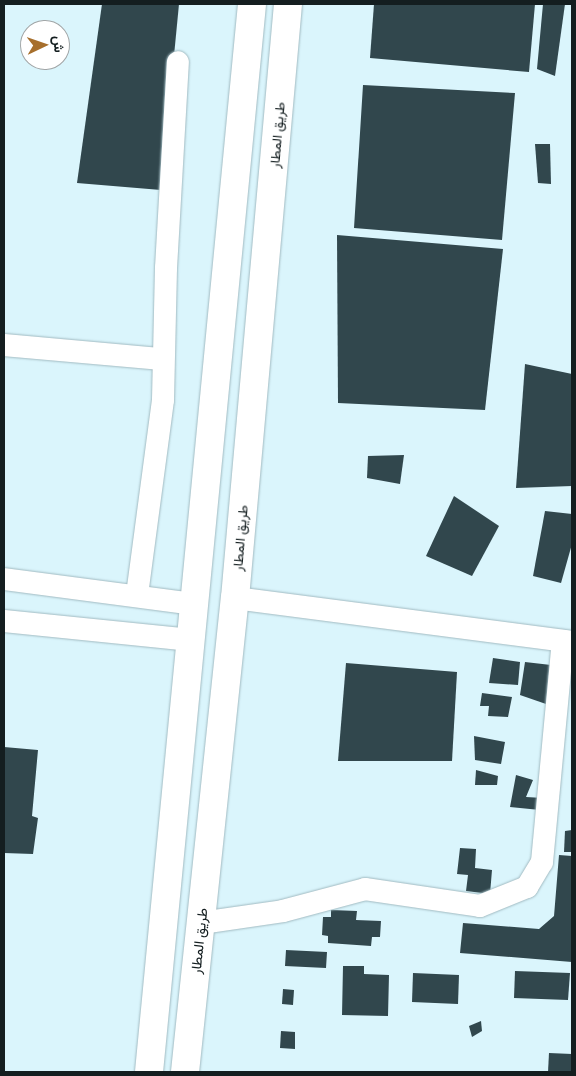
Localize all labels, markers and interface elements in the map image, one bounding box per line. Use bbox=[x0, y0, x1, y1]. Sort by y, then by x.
north arrow bbox=[20, 20, 70, 70]
text: ش bbox=[51, 35, 67, 53]
street label: طريق المطار bbox=[266, 101, 288, 169]
street label: طريق المطار bbox=[229, 504, 251, 572]
street label: طريق المطار bbox=[187, 907, 211, 975]

